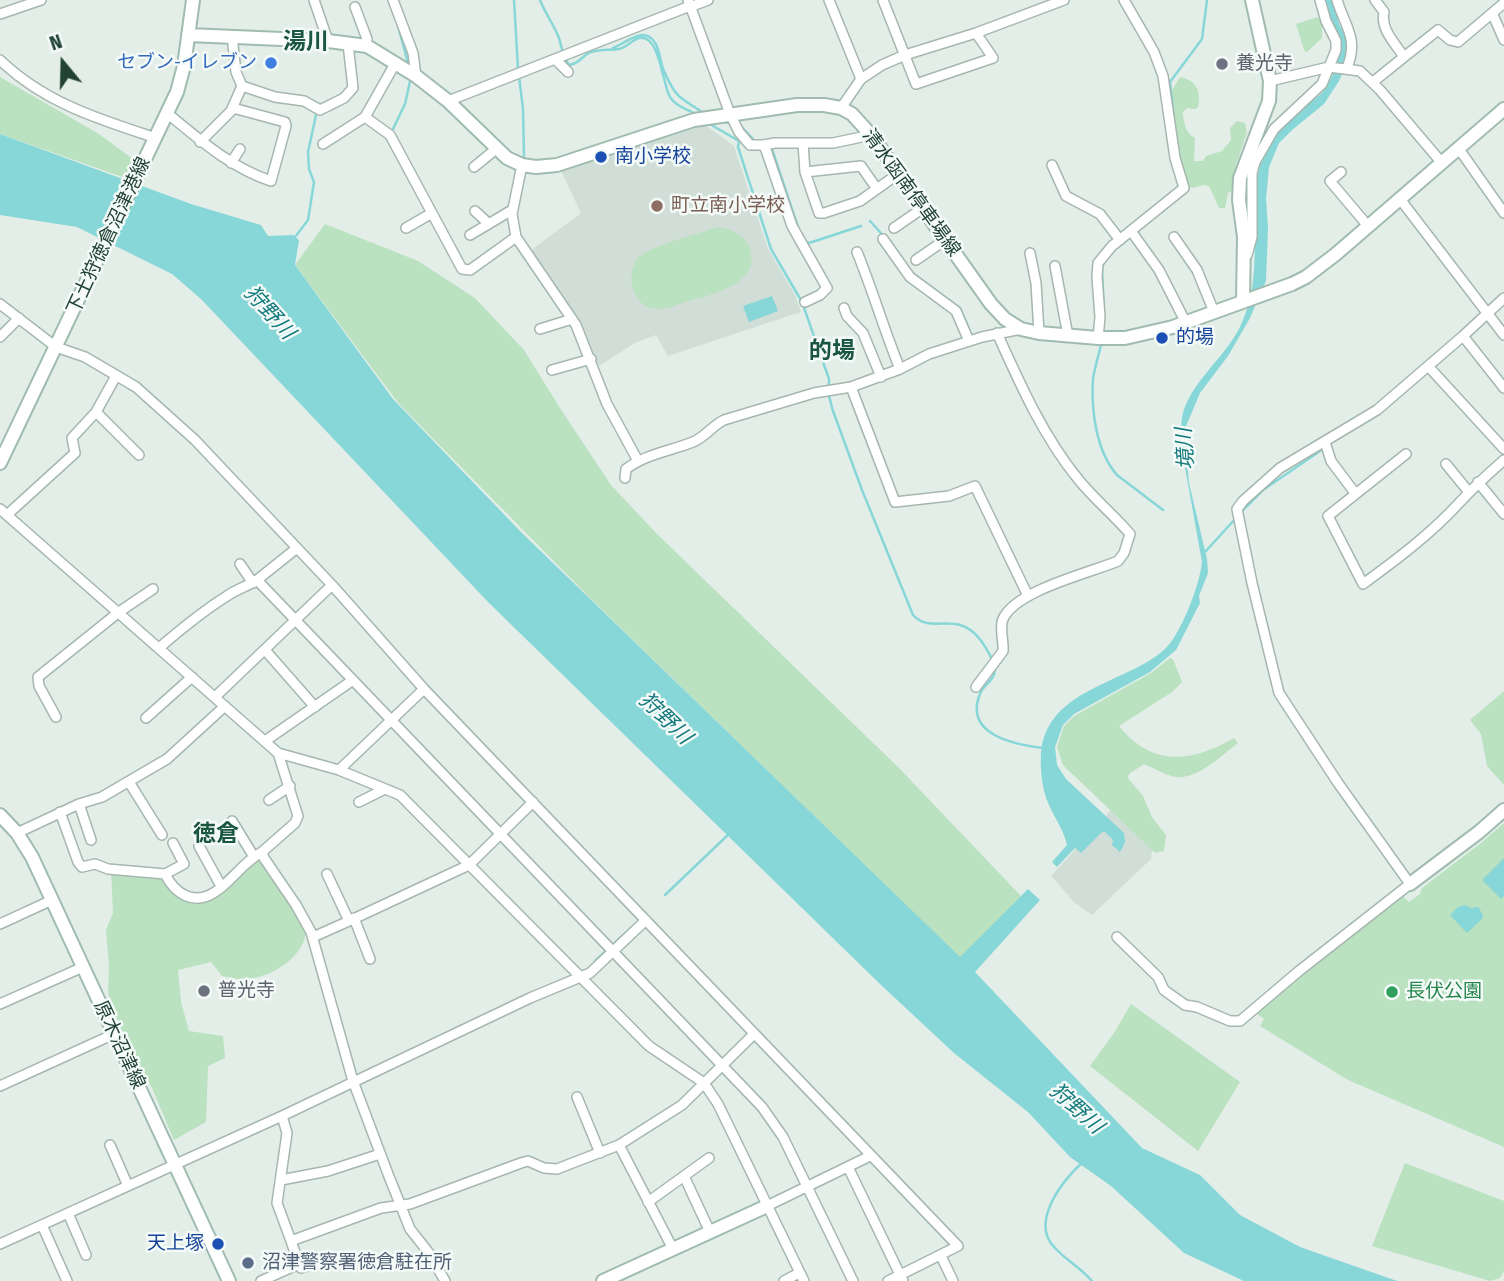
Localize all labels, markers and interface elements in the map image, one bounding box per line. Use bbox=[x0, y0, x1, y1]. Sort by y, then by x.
north arrow bbox=[28, 28, 98, 98]
district label: 湯川 bbox=[283, 29, 329, 57]
text: N bbox=[47, 30, 65, 55]
place label: セブン-イレブン bbox=[117, 52, 257, 74]
place label: 養光寺 bbox=[1236, 53, 1293, 75]
marker: セブン-イレブン bbox=[263, 55, 279, 71]
marker: 養光寺 bbox=[1214, 56, 1230, 72]
street label: 清水函南停車場線 bbox=[857, 125, 965, 261]
place label: 南小学校 bbox=[615, 146, 691, 168]
marker: 南小学校 bbox=[593, 149, 609, 165]
street label: 下土狩徳倉沼津港線 bbox=[63, 154, 155, 318]
place label: 町立南小学校 bbox=[671, 195, 785, 217]
marker: 町立南小学校 bbox=[649, 198, 665, 214]
water label: 狩野川 bbox=[239, 281, 299, 345]
place label: 的場 bbox=[1176, 327, 1214, 349]
marker: 的場 bbox=[1154, 330, 1170, 346]
district label: 的場 bbox=[809, 338, 855, 366]
water label: 境川 bbox=[1172, 427, 1200, 471]
water label: 狩野川 bbox=[634, 688, 696, 750]
district label: 徳倉 bbox=[193, 821, 239, 849]
place label: 普光寺 bbox=[218, 980, 275, 1002]
place label: 長伏公園 bbox=[1406, 981, 1482, 1003]
marker: 普光寺 bbox=[196, 983, 212, 999]
marker: 長伏公園 bbox=[1384, 984, 1400, 1000]
street label: 原木沼津線 bbox=[89, 997, 149, 1093]
water label: 狩野川 bbox=[1044, 1079, 1108, 1139]
place label: 天上塚 bbox=[147, 1233, 204, 1255]
marker: 天上塚 bbox=[210, 1236, 226, 1252]
place label: 沼津警察署徳倉駐在所 bbox=[262, 1252, 452, 1274]
marker: 沼津警察署徳倉駐在所 bbox=[240, 1255, 256, 1271]

